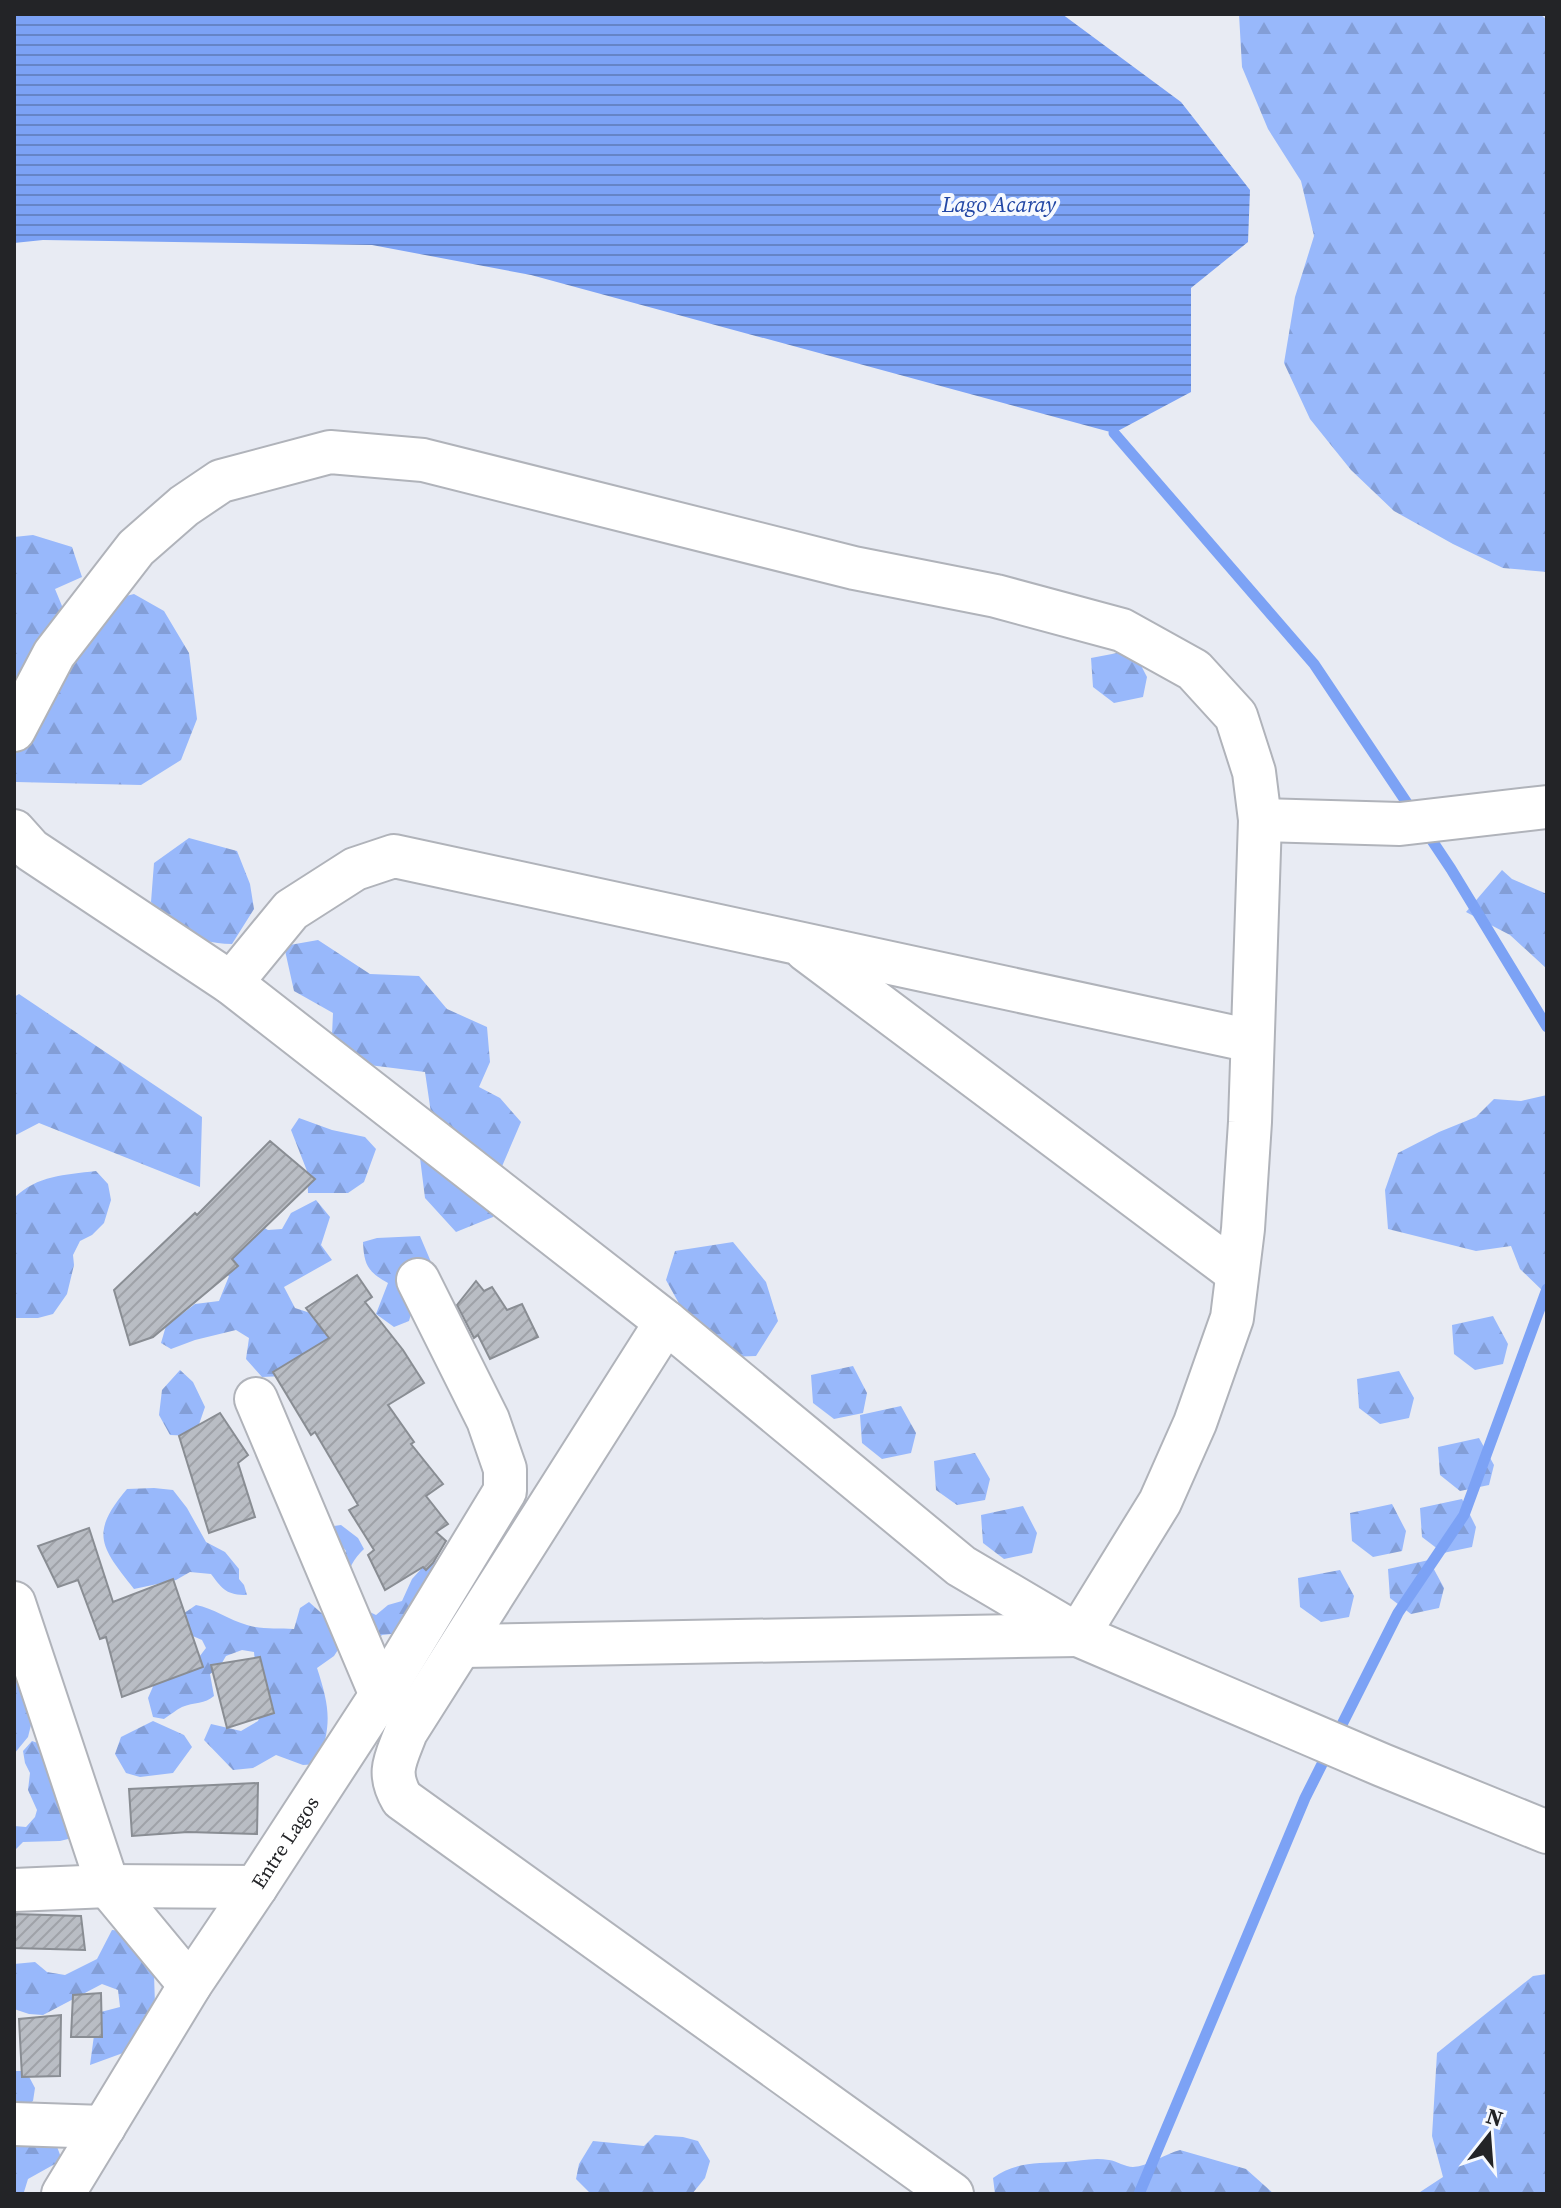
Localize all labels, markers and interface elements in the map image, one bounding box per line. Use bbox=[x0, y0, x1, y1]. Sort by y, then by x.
water label: Lago Acaray bbox=[941, 189, 1057, 219]
street label: Entre Lagos bbox=[245, 1791, 326, 1894]
north arrow bbox=[1449, 2096, 1529, 2176]
text: N bbox=[1483, 2100, 1507, 2134]

